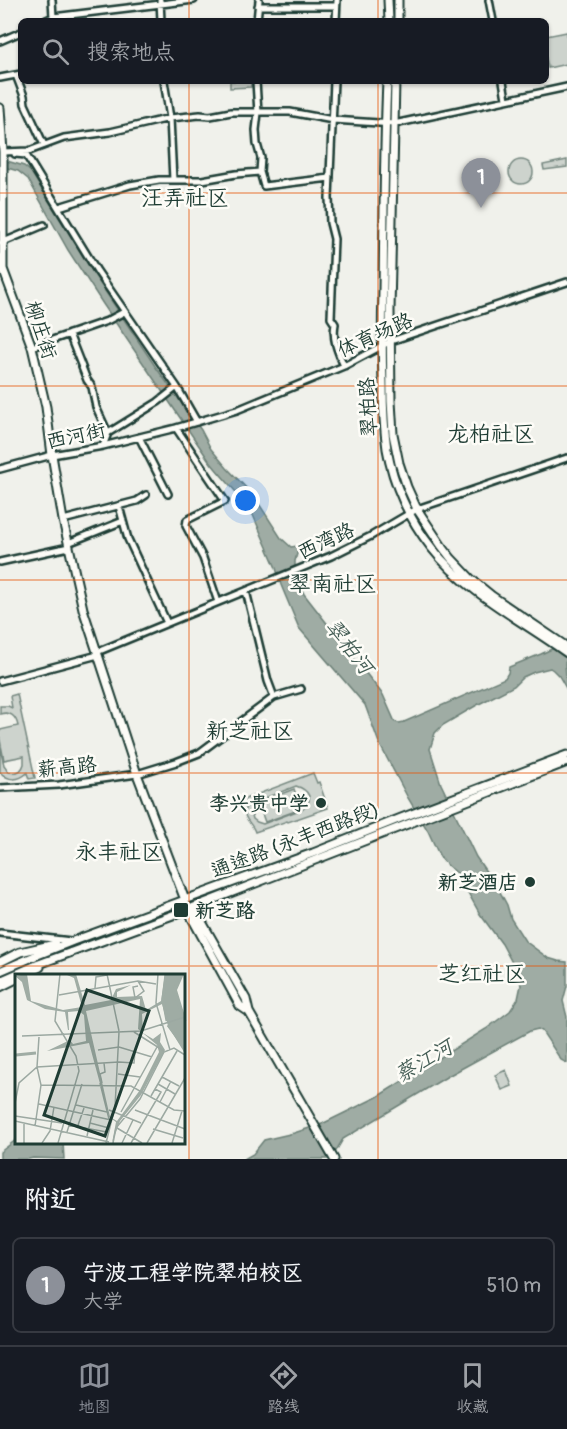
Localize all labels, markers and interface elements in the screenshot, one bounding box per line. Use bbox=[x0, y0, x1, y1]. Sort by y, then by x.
search box bbox=[18, 18, 549, 84]
icon: search bbox=[39, 35, 72, 68]
text: 搜索地点 bbox=[87, 38, 175, 66]
pin: 1 bbox=[462, 158, 500, 208]
district label: 汪弄社区 bbox=[141, 184, 229, 212]
street label: 柳庄街 bbox=[20, 298, 62, 362]
street label: 体育场路 bbox=[333, 307, 418, 363]
street label: 翠柏路 bbox=[354, 375, 382, 438]
street label: 西河街 bbox=[44, 418, 108, 454]
district label: 龙柏社区 bbox=[447, 420, 535, 448]
your location bbox=[231, 486, 260, 515]
street label: 西湾路 bbox=[294, 517, 359, 565]
district label: 翠南社区 bbox=[289, 570, 377, 598]
water label: 翠柏河 bbox=[319, 614, 381, 682]
district label: 新芝社区 bbox=[206, 717, 294, 745]
street label: 薪高路 bbox=[36, 751, 99, 783]
place label: 李兴贵中学 bbox=[209, 791, 309, 816]
street label: 通途路 (永丰西路段) bbox=[208, 796, 382, 884]
marker: 李兴贵中学 bbox=[314, 796, 328, 810]
district label: 永丰社区 bbox=[75, 838, 163, 866]
place label: 新芝酒店 bbox=[438, 870, 518, 895]
marker: 新芝酒店 bbox=[523, 875, 537, 889]
place label: 新芝路 bbox=[195, 898, 255, 923]
marker: 新芝路 bbox=[172, 901, 190, 919]
district label: 芝红社区 bbox=[438, 960, 526, 988]
inset map bbox=[15, 974, 184, 1144]
water label: 蔡江河 bbox=[390, 1032, 461, 1088]
text: 附近 bbox=[24, 1184, 76, 1216]
text: 宁波工程学院翠柏校区 bbox=[83, 1259, 303, 1287]
text: 1 bbox=[42, 1273, 49, 1298]
text: 510 m bbox=[487, 1273, 541, 1298]
text: 大学 bbox=[83, 1289, 123, 1314]
tab: 地图 bbox=[78, 1359, 111, 1417]
tab: 路线 bbox=[267, 1359, 300, 1417]
tab: 收藏 bbox=[456, 1359, 489, 1417]

